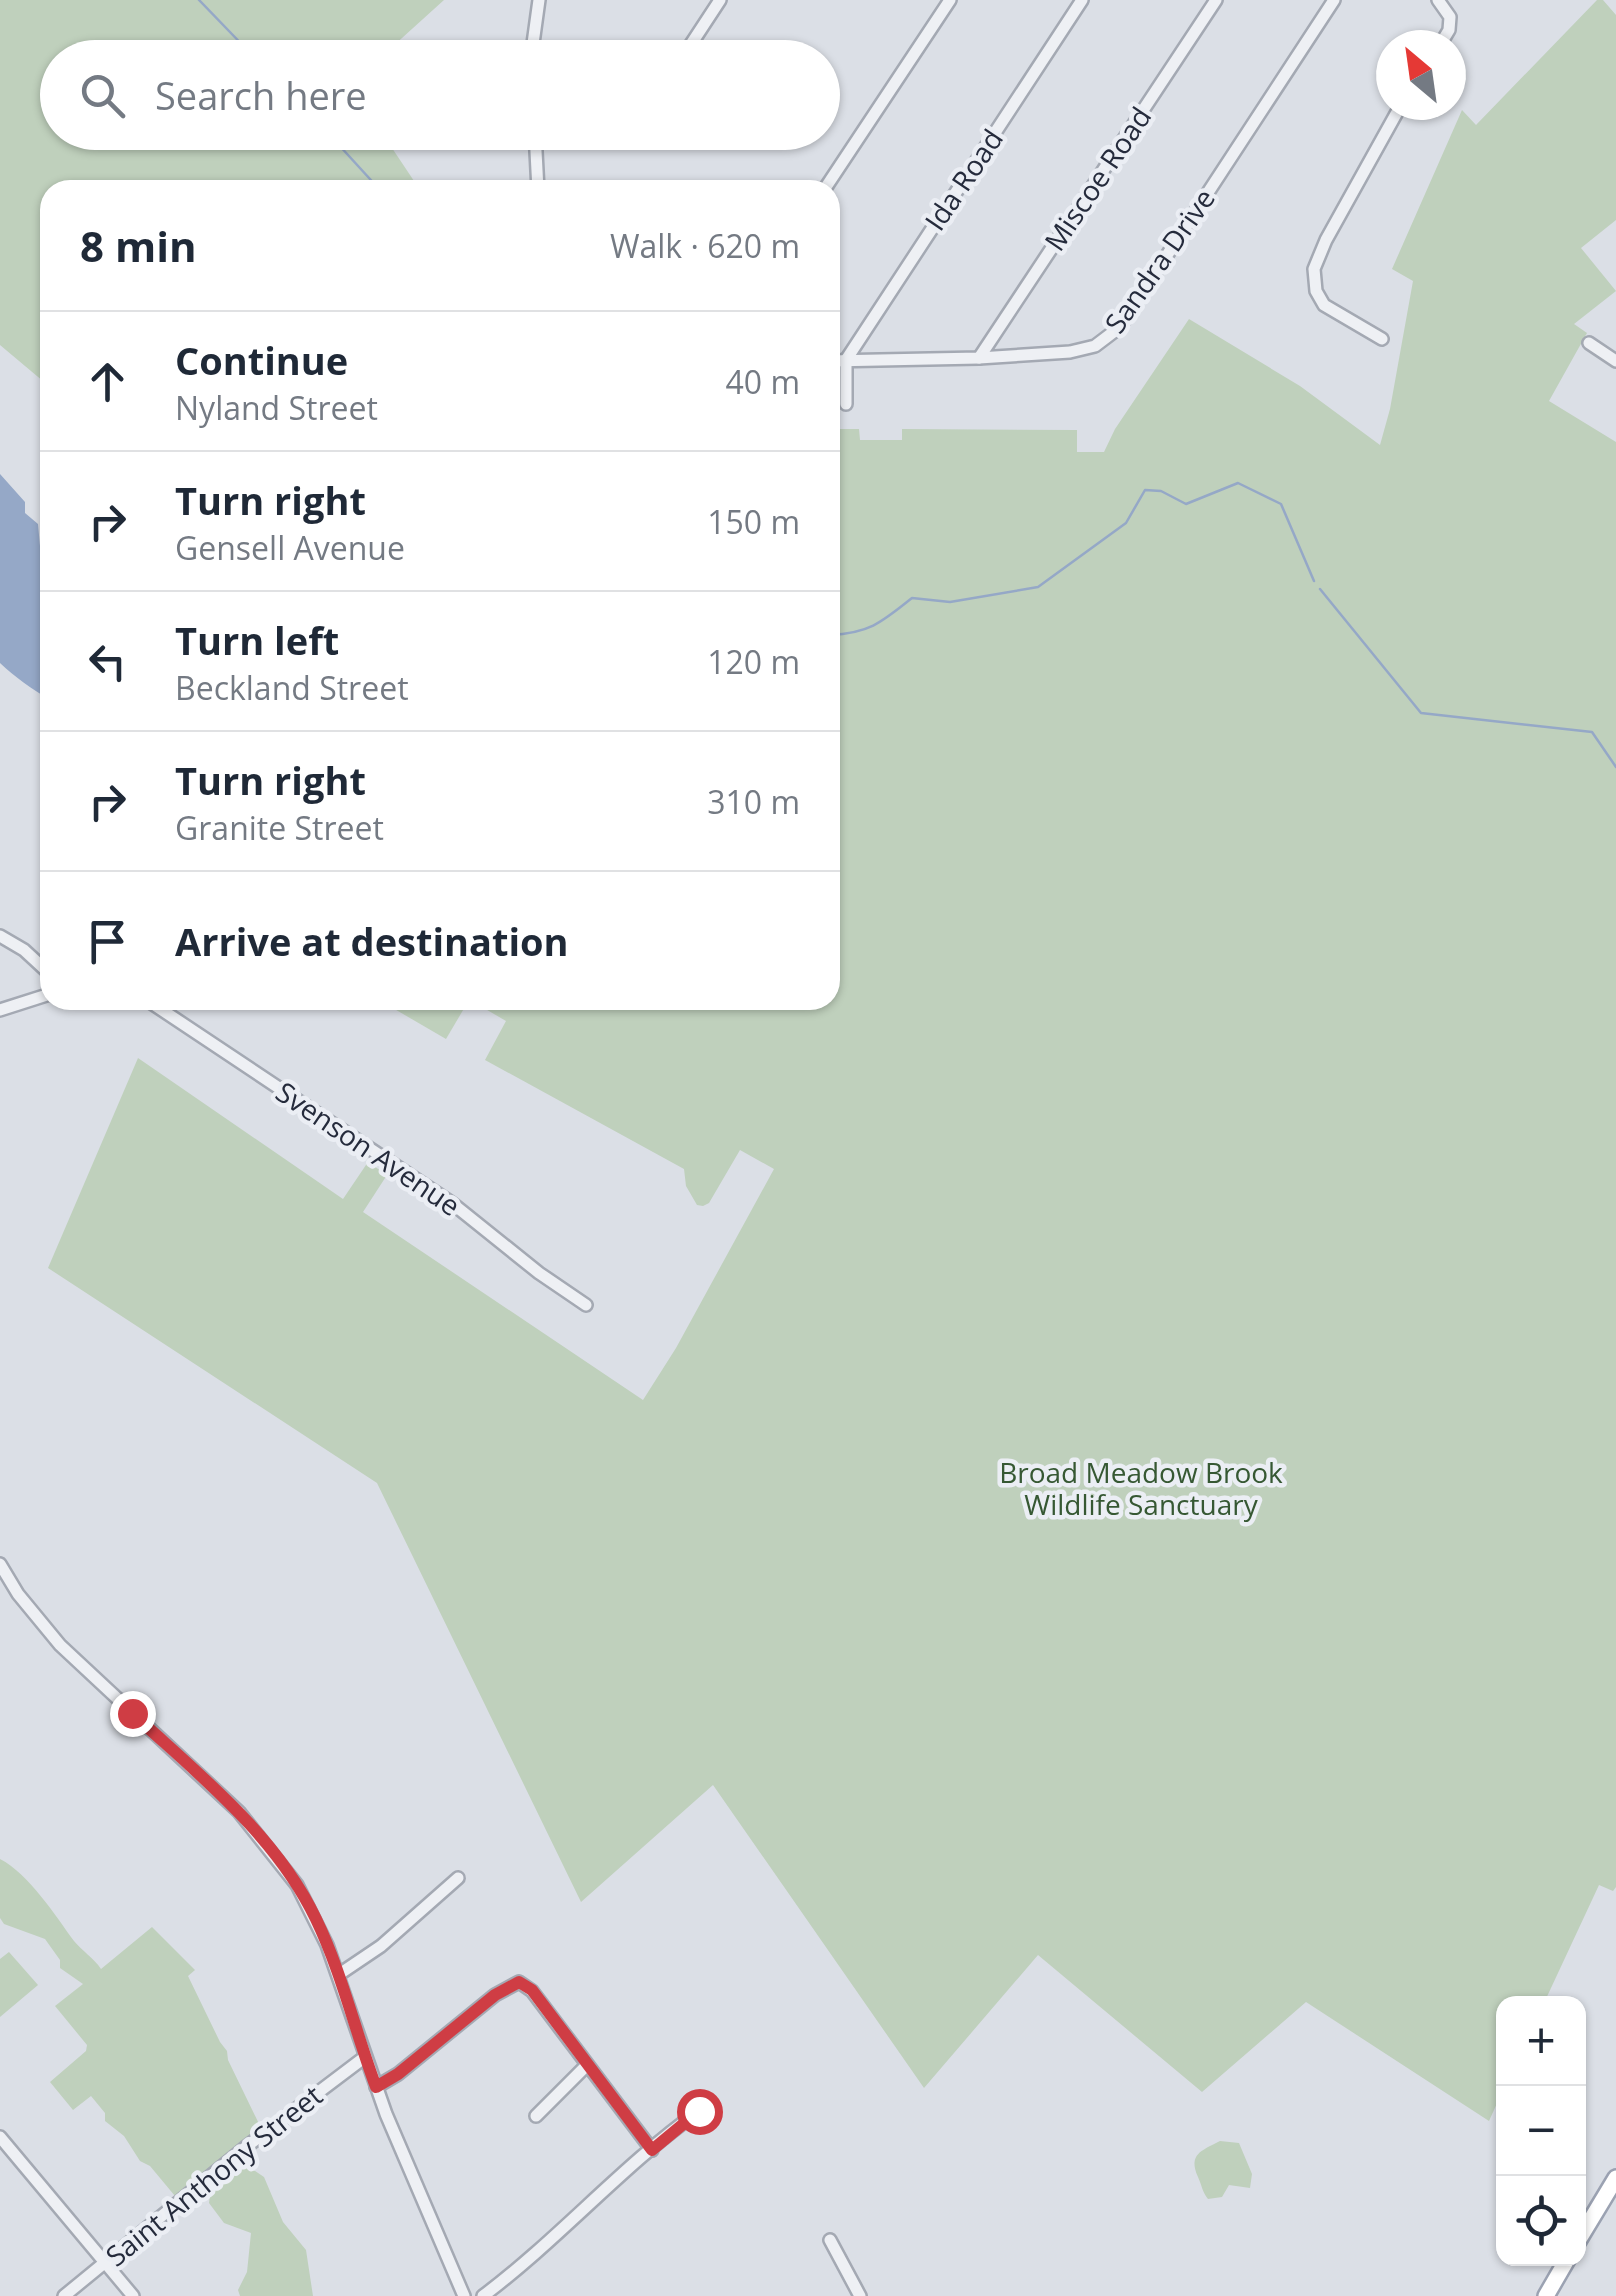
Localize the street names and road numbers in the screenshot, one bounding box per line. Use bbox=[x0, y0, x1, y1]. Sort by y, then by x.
street label: Miscoe Road bbox=[1035, 99, 1159, 258]
street label: Ida Road bbox=[915, 121, 1011, 238]
street label: Sandra Drive bbox=[1095, 181, 1223, 340]
street label: Svenson Avenue bbox=[269, 1072, 468, 1224]
street label: Saint Anthony Street bbox=[97, 2076, 329, 2274]

